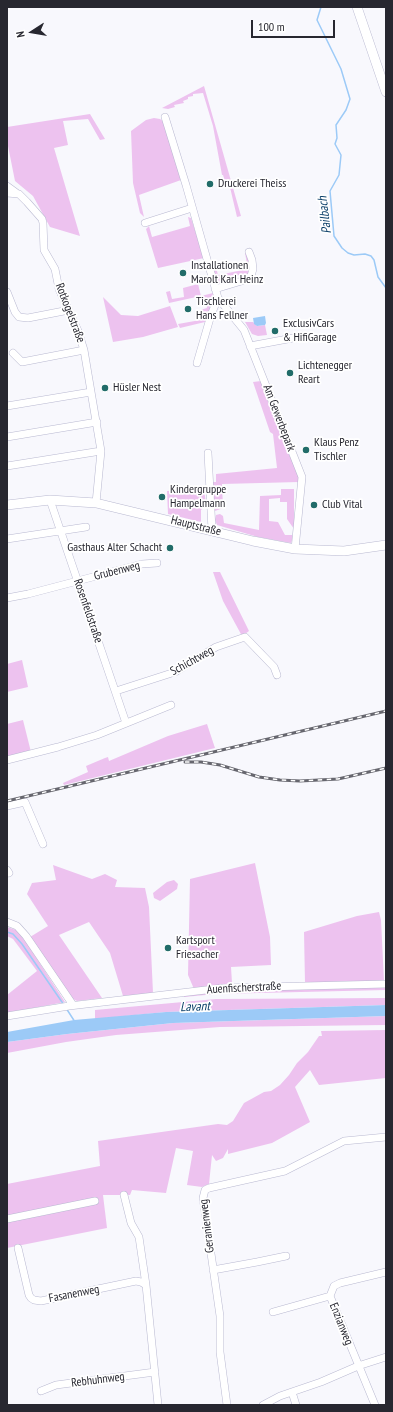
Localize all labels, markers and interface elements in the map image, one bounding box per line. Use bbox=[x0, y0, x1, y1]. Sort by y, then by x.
north arrow bbox=[12, 12, 52, 52]
scale bar bbox=[253, 12, 337, 38]
text: 100 m bbox=[258, 19, 285, 34]
text: N bbox=[13, 30, 28, 39]
place label: Druckerei Theiss bbox=[218, 177, 286, 191]
marker: Druckerei Theiss bbox=[205, 179, 215, 189]
water label: Pailbach bbox=[315, 195, 335, 235]
place label: Installationen Marolt Karl Heinz bbox=[191, 259, 263, 287]
marker: Installationen Marolt Karl Heinz bbox=[178, 268, 188, 278]
street label: Rotkogelstraße bbox=[52, 281, 88, 345]
place label: Tischlerei Hans Fellner bbox=[196, 295, 248, 323]
marker: Tischlerei Hans Fellner bbox=[183, 304, 193, 314]
place label: ExclusivCars & HifiGarage bbox=[283, 317, 337, 345]
marker: ExclusivCars & HifiGarage bbox=[270, 326, 280, 336]
place label: Lichtenegger Reart bbox=[298, 359, 352, 387]
marker: Lichtenegger Reart bbox=[285, 368, 295, 378]
place label: Hüsler Nest bbox=[113, 381, 161, 395]
marker: Hüsler Nest bbox=[100, 383, 110, 393]
street label: Am Gewerbepark bbox=[260, 383, 298, 453]
place label: Klaus Penz Tischler bbox=[314, 436, 359, 464]
marker: Klaus Penz Tischler bbox=[301, 445, 311, 455]
place label: Kindergruppe Hampelmann bbox=[170, 483, 226, 511]
marker: Kindergruppe Hampelmann bbox=[157, 492, 167, 502]
place label: Club Vital bbox=[322, 498, 362, 512]
marker: Club Vital bbox=[309, 500, 319, 510]
street label: Hauptstraße bbox=[169, 513, 223, 539]
place label: Gasthaus Alter Schacht bbox=[67, 541, 162, 555]
marker: Gasthaus Alter Schacht bbox=[165, 543, 175, 553]
street label: Grubenweg bbox=[93, 558, 141, 584]
street label: Rosenfeldstraße bbox=[70, 577, 106, 645]
street label: Schichtweg bbox=[168, 643, 216, 679]
place label: Kartsport Friesacher bbox=[176, 934, 218, 962]
marker: Kartsport Friesacher bbox=[163, 943, 173, 953]
street label: Auenfischerstraße bbox=[206, 979, 282, 997]
water label: Lavant bbox=[180, 999, 210, 1015]
street label: Geranienweg bbox=[197, 1198, 217, 1254]
street label: Fasanenweg bbox=[48, 1282, 100, 1306]
street label: Enzianweg bbox=[326, 1301, 356, 1347]
street label: Rebhuhnweg bbox=[71, 1370, 125, 1390]

